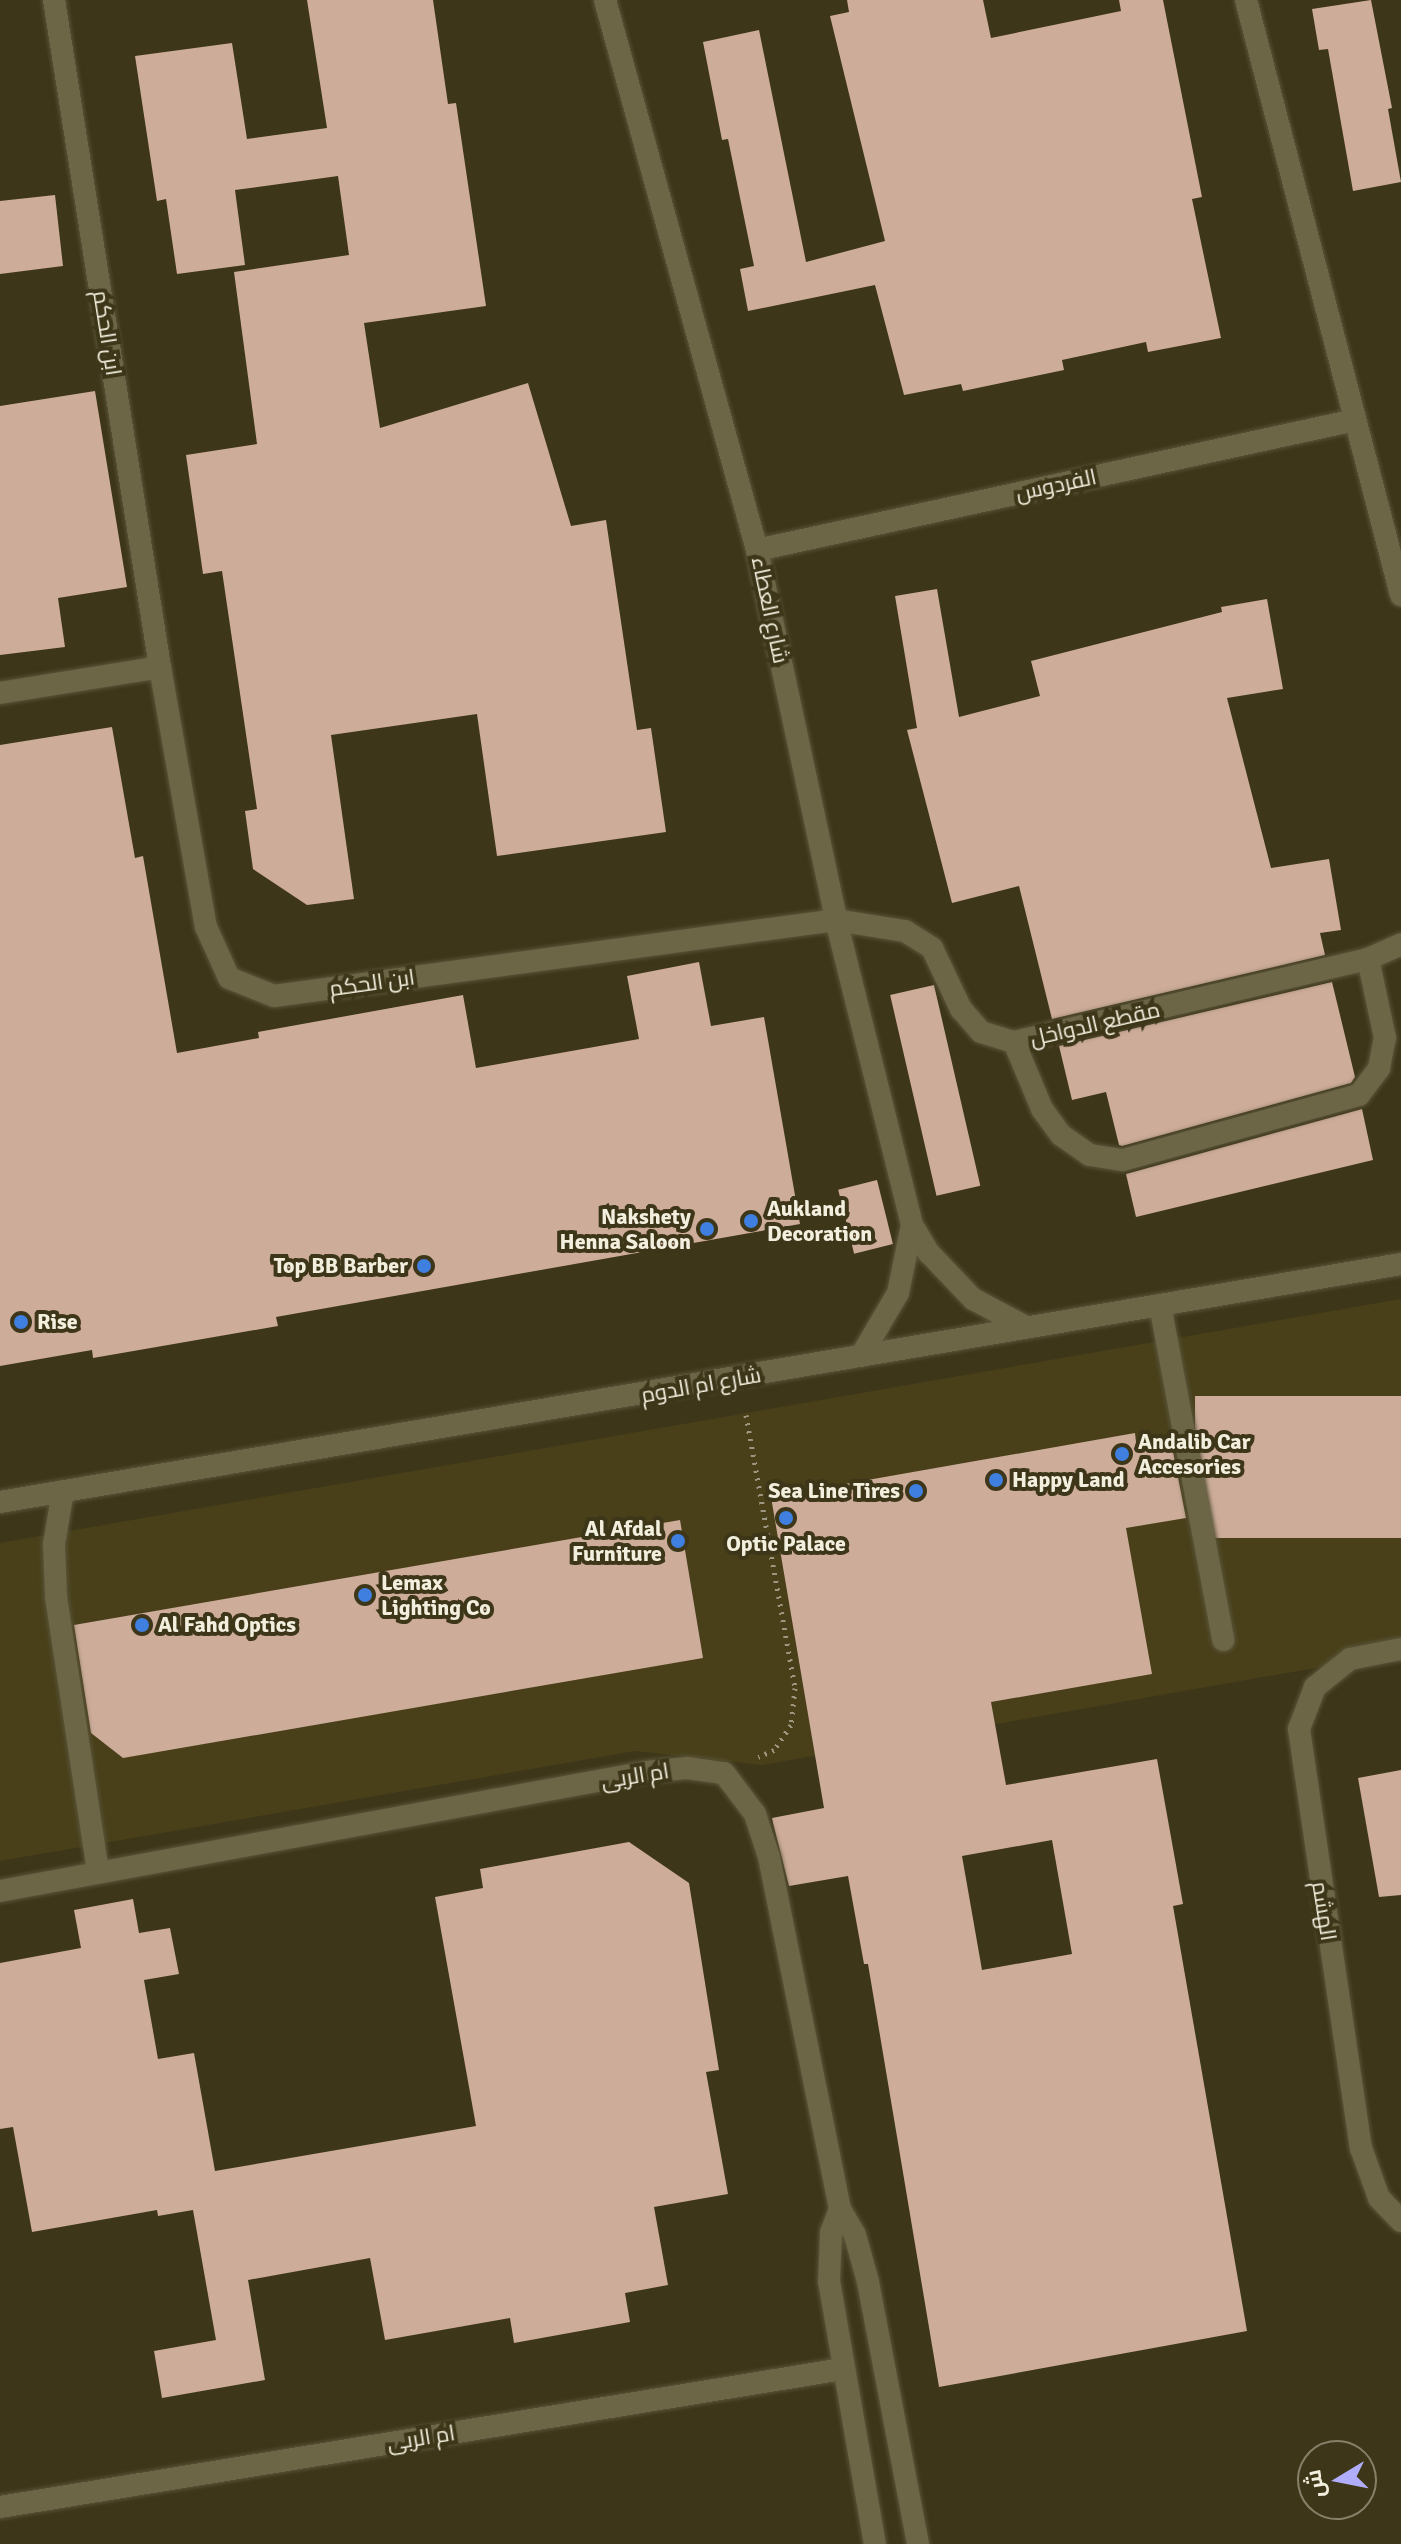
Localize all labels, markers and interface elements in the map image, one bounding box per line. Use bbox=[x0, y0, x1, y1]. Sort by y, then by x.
street label: ابن الحكم bbox=[87, 288, 127, 378]
street label: الفردوس bbox=[1013, 464, 1099, 506]
street label: شارع العطاء bbox=[746, 554, 794, 666]
street label: ابن الحكم bbox=[327, 964, 417, 1002]
street label: مقطع الدواخل bbox=[1027, 996, 1163, 1052]
place label: Aukland Decoration bbox=[767, 1195, 872, 1246]
place label: Nakshety Henna Saloon bbox=[560, 1203, 691, 1254]
marker: Aukland Decoration bbox=[742, 1212, 760, 1230]
marker: Nakshety Henna Saloon bbox=[698, 1220, 716, 1238]
place label: Top BB Barber bbox=[274, 1253, 408, 1279]
marker: Top BB Barber bbox=[415, 1257, 433, 1275]
place label: Rise bbox=[37, 1309, 78, 1335]
marker: Rise bbox=[12, 1313, 30, 1331]
street label: شارع ام الدوم bbox=[639, 1361, 763, 1409]
place label: Andalib Car Accesories bbox=[1138, 1428, 1250, 1480]
marker: Andalib Car Accesories bbox=[1113, 1445, 1131, 1463]
place label: Happy Land bbox=[1012, 1467, 1124, 1493]
marker: Happy Land bbox=[987, 1471, 1005, 1489]
place label: Sea Line Tires bbox=[768, 1478, 900, 1504]
marker: Sea Line Tires bbox=[907, 1482, 925, 1500]
marker: Optic Palace bbox=[777, 1509, 795, 1527]
place label: Al Afdal Furniture bbox=[572, 1515, 662, 1566]
place label: Optic Palace bbox=[726, 1531, 846, 1557]
marker: Al Afdal Furniture bbox=[669, 1532, 687, 1550]
place label: Lemax Lighting Co bbox=[381, 1569, 491, 1620]
marker: Lemax Lighting Co bbox=[356, 1586, 374, 1604]
place label: Al Fahd Optics bbox=[158, 1612, 296, 1638]
marker: Al Fahd Optics bbox=[133, 1616, 151, 1634]
street label: ام الربى bbox=[599, 1758, 671, 1794]
street label: الهشم bbox=[1306, 1879, 1342, 1943]
street label: ام الربى bbox=[385, 2420, 457, 2456]
north arrow bbox=[1297, 2440, 1377, 2520]
text: ش bbox=[1299, 2468, 1331, 2500]

